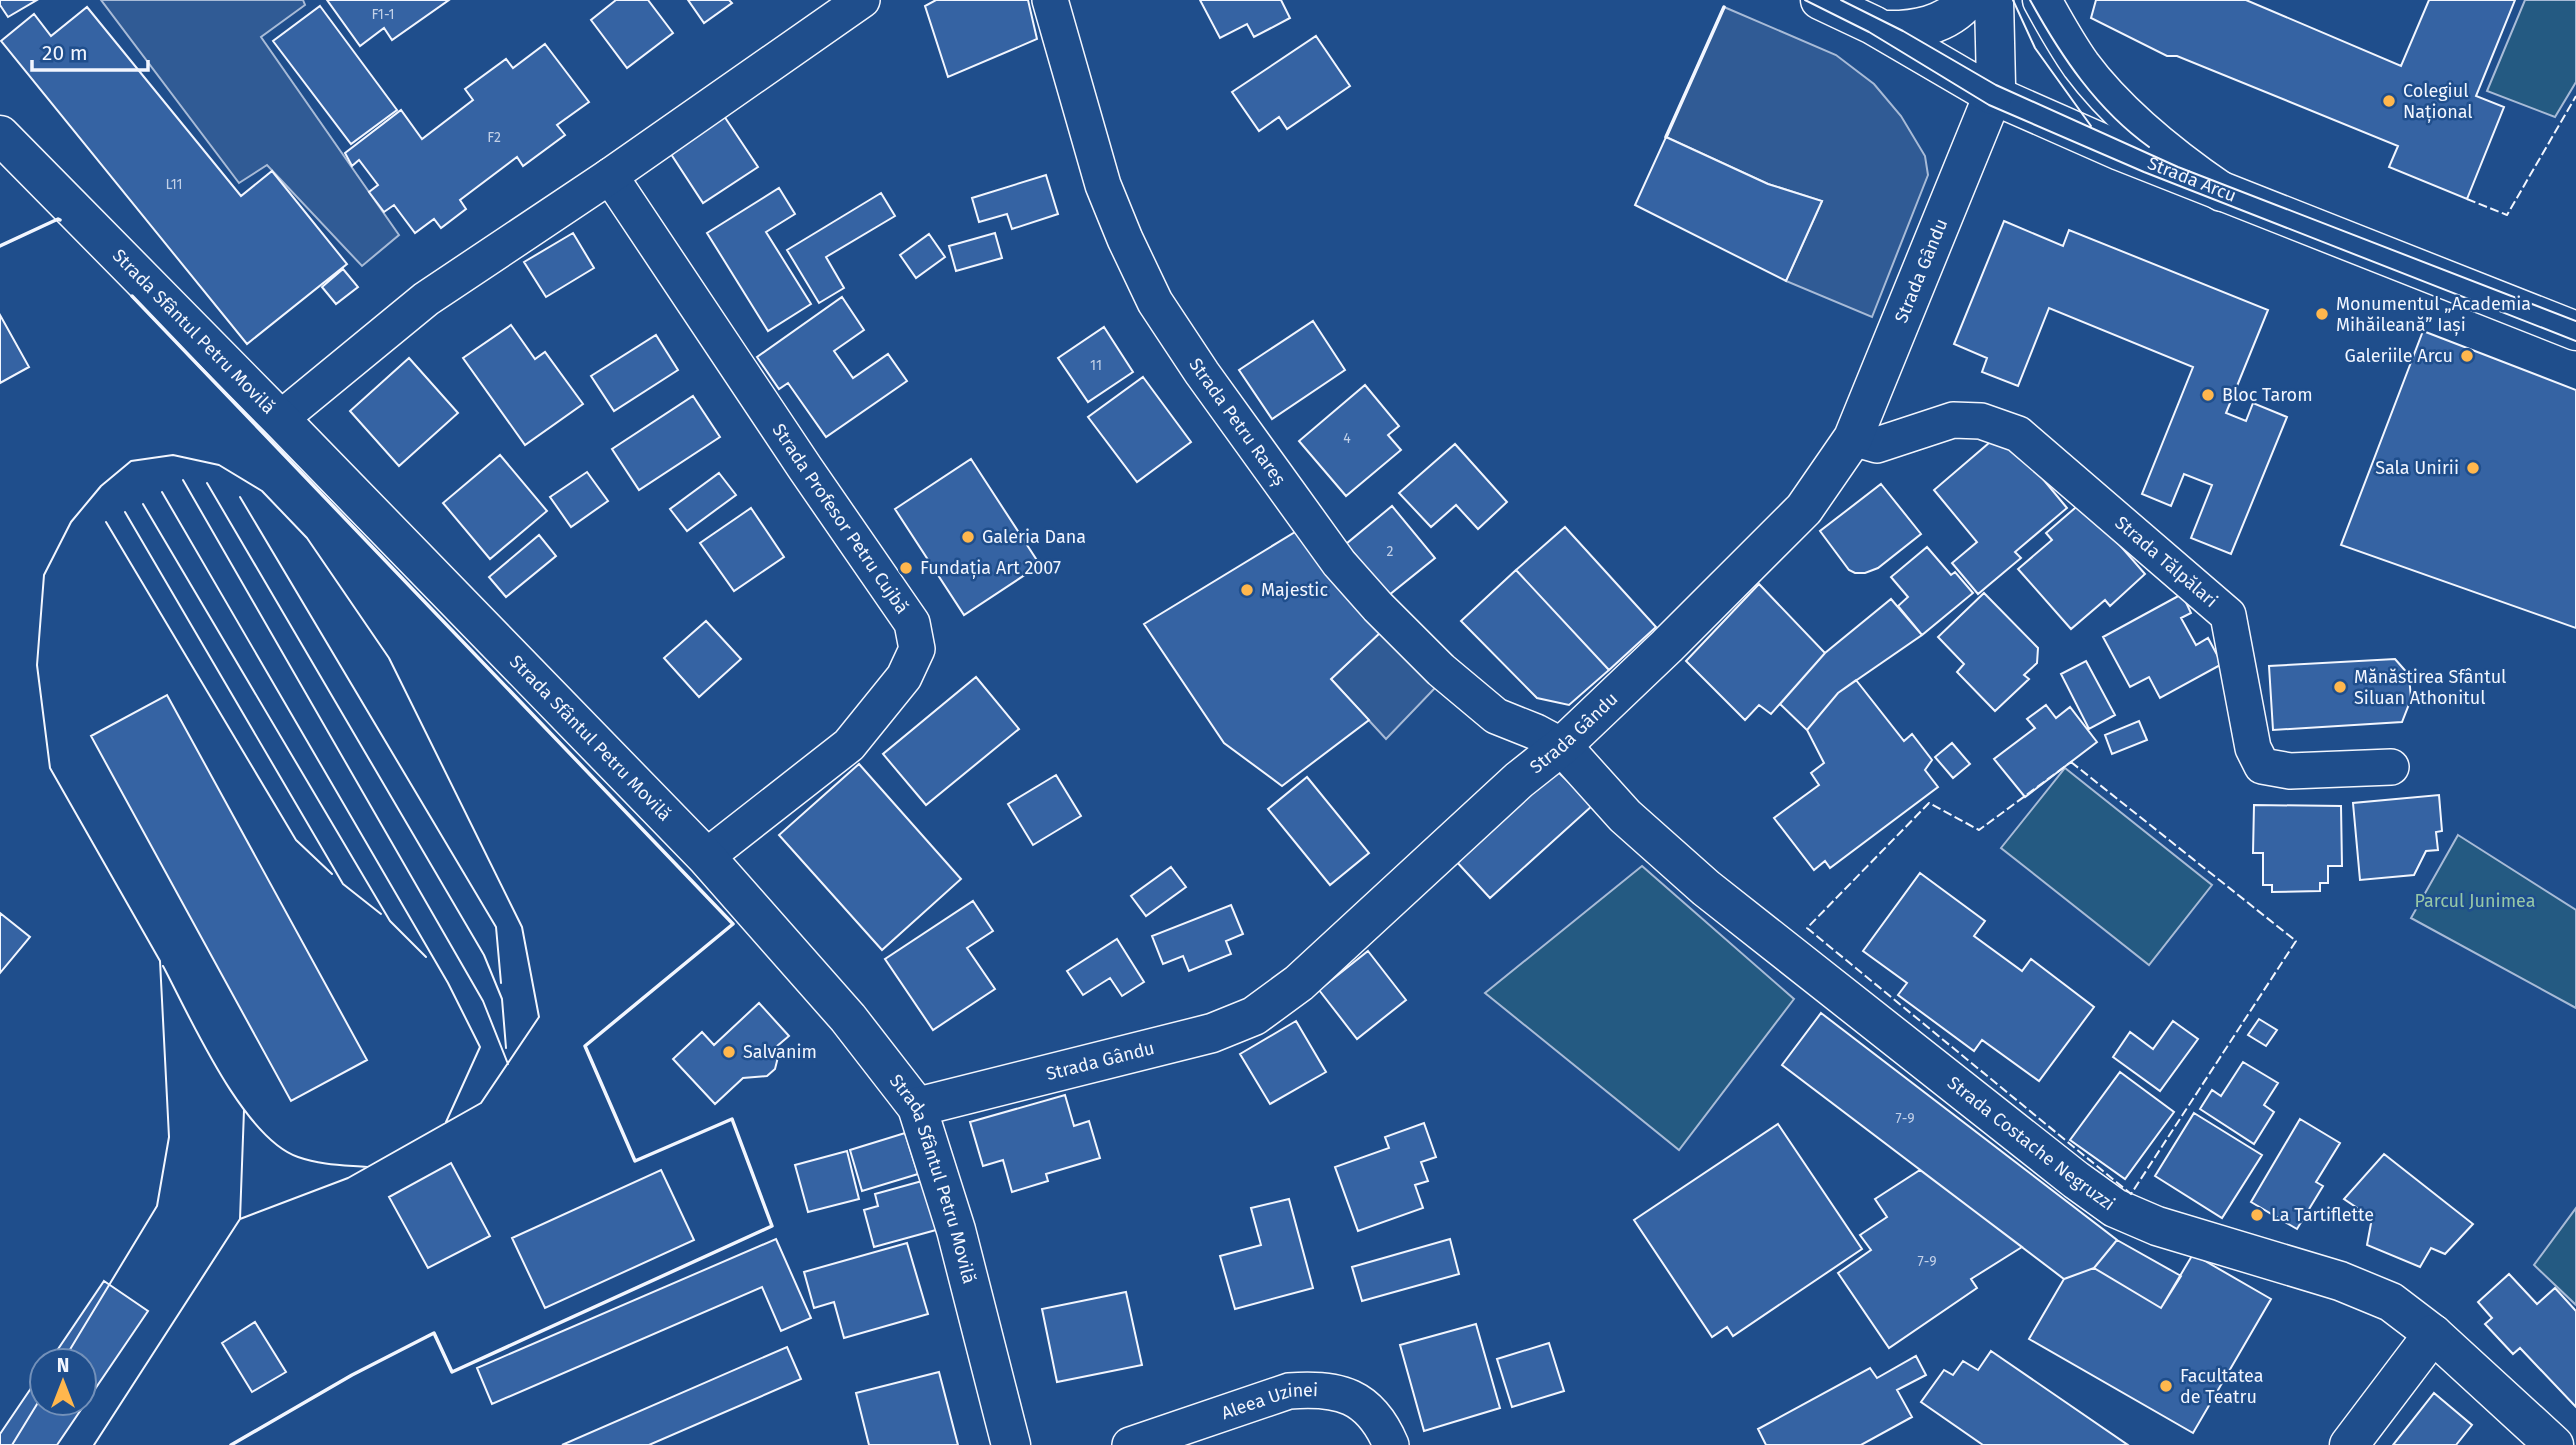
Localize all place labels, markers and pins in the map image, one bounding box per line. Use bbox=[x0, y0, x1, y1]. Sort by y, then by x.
place label: Colegiul Național bbox=[2403, 80, 2473, 124]
marker: Colegiul Național bbox=[2381, 93, 2397, 109]
place label: Monumentul „Academia Mihăileană” Iași bbox=[2336, 293, 2531, 337]
marker: Monumentul „Academia Mihăileană” Iași bbox=[2314, 306, 2330, 322]
place label: Galeriile Arcu bbox=[2345, 345, 2453, 367]
marker: Galeriile Arcu bbox=[2459, 348, 2475, 364]
place label: Bloc Tarom bbox=[2222, 384, 2313, 406]
marker: Bloc Tarom bbox=[2200, 387, 2216, 403]
place label: Sala Unirii bbox=[2375, 457, 2459, 479]
marker: Sala Unirii bbox=[2465, 460, 2481, 476]
place label: Galeria Dana bbox=[982, 526, 1086, 548]
marker: Galeria Dana bbox=[960, 529, 976, 545]
place label: Fundația Art 2007 bbox=[920, 557, 1061, 580]
marker: Fundația Art 2007 bbox=[898, 560, 914, 576]
place label: Majestic bbox=[1261, 579, 1328, 601]
marker: Majestic bbox=[1239, 582, 1255, 598]
place label: Mănăstirea Sfântul Siluan Athonitul bbox=[2354, 666, 2506, 709]
marker: Mănăstirea Sfântul Siluan Athonitul bbox=[2332, 679, 2348, 695]
place label: Salvanim bbox=[743, 1041, 817, 1063]
marker: Salvanim bbox=[721, 1044, 737, 1060]
place label: La Tartiflette bbox=[2271, 1204, 2374, 1226]
marker: La Tartiflette bbox=[2249, 1207, 2265, 1223]
place label: Facultatea de Teatru bbox=[2180, 1365, 2264, 1408]
marker: Facultatea de Teatru bbox=[2158, 1378, 2174, 1394]

